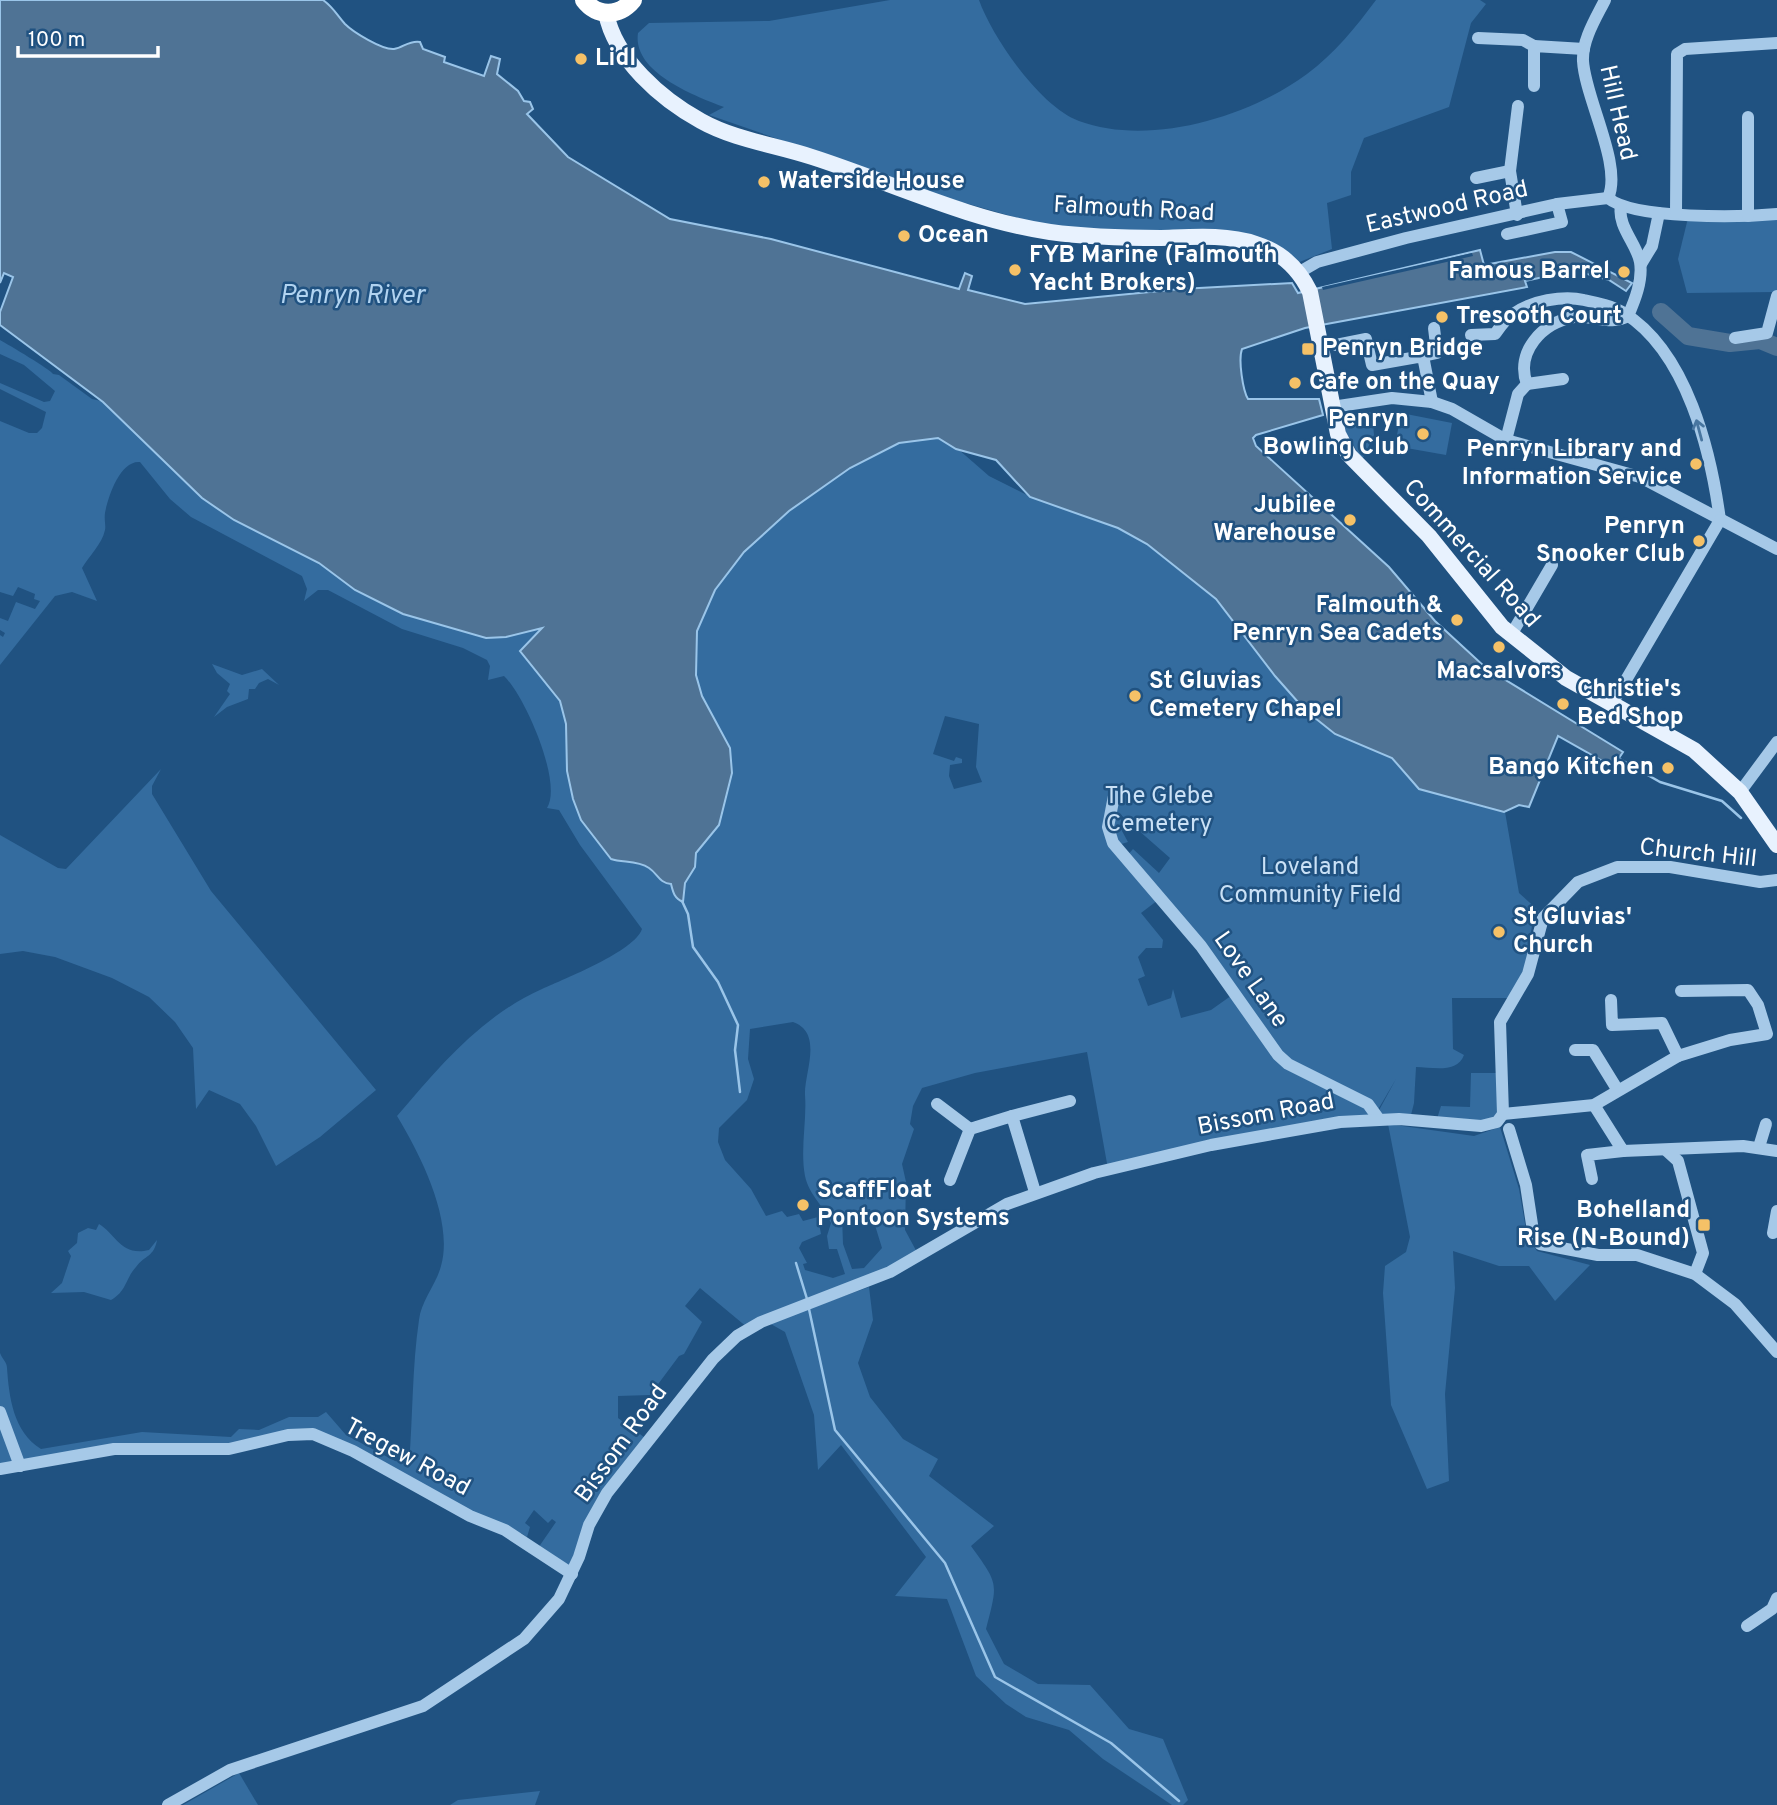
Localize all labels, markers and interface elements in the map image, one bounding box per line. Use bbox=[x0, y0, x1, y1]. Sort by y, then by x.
scale bar bbox=[18, 14, 158, 58]
text: 100 m bbox=[28, 27, 85, 54]
place label: Lidl bbox=[595, 44, 636, 74]
marker: Lidl bbox=[573, 51, 589, 67]
street label: Hill Head bbox=[1591, 62, 1643, 164]
place label: Waterside House bbox=[778, 167, 965, 197]
marker: Waterside House bbox=[756, 174, 772, 190]
street label: Eastwood Road bbox=[1363, 175, 1531, 241]
street label: Falmouth Road bbox=[1053, 191, 1215, 229]
place label: Ocean bbox=[918, 221, 989, 251]
marker: Ocean bbox=[896, 228, 912, 244]
place label: FYB Marine (Falmouth Yacht Brokers) bbox=[1029, 241, 1278, 299]
place label: Famous Barrel bbox=[1448, 257, 1610, 287]
marker: FYB Marine (Falmouth Yacht Brokers) bbox=[1007, 262, 1023, 278]
marker: Famous Barrel bbox=[1616, 264, 1632, 280]
water label: Penryn River bbox=[279, 280, 427, 313]
place label: Tresooth Court bbox=[1456, 302, 1622, 332]
marker: Tresooth Court bbox=[1434, 309, 1450, 325]
place label: Penryn Bridge bbox=[1322, 334, 1483, 364]
marker: Penryn Bridge bbox=[1300, 341, 1316, 357]
place label: Cafe on the Quay bbox=[1309, 368, 1500, 398]
marker: Cafe on the Quay bbox=[1287, 375, 1303, 391]
place label: Penryn Bowling Club bbox=[1263, 405, 1409, 463]
one-way arrow bbox=[1691, 419, 1704, 441]
marker: Penryn Bowling Club bbox=[1415, 426, 1431, 442]
place label: Penryn Library and Information Service bbox=[1462, 435, 1682, 493]
marker: Penryn Library and Information Service bbox=[1688, 456, 1704, 472]
street label: Commercial Road bbox=[1396, 473, 1546, 635]
place label: Jubilee Warehouse bbox=[1213, 491, 1336, 549]
marker: Jubilee Warehouse bbox=[1342, 512, 1358, 528]
place label: Penryn Snooker Club bbox=[1536, 512, 1685, 570]
marker: Penryn Snooker Club bbox=[1691, 533, 1707, 549]
place label: Falmouth & Penryn Sea Cadets bbox=[1232, 591, 1443, 649]
marker: Falmouth & Penryn Sea Cadets bbox=[1449, 612, 1465, 628]
marker: Macsalvors bbox=[1491, 639, 1507, 655]
place label: Macsalvors bbox=[1436, 657, 1562, 687]
place label: St Gluvias Cemetery Chapel bbox=[1149, 667, 1342, 725]
place label: Christie's Bed Shop bbox=[1577, 675, 1684, 733]
marker: St Gluvias Cemetery Chapel bbox=[1127, 688, 1143, 704]
marker: Christie's Bed Shop bbox=[1555, 696, 1571, 712]
place label: Bango Kitchen bbox=[1488, 753, 1654, 783]
marker: Bango Kitchen bbox=[1660, 760, 1676, 776]
park label: The Glebe Cemetery bbox=[1105, 782, 1213, 840]
street label: Church Hill bbox=[1638, 833, 1758, 875]
park label: Loveland Community Field bbox=[1219, 853, 1401, 911]
place label: St Gluvias' Church bbox=[1513, 903, 1632, 961]
marker: St Gluvias' Church bbox=[1491, 924, 1507, 940]
street label: Love Lane bbox=[1206, 926, 1294, 1034]
street label: Bissom Road bbox=[1195, 1087, 1337, 1143]
place label: ScaffFloat Pontoon Systems bbox=[817, 1176, 1010, 1234]
place label: Bohelland Rise (N-Bound) bbox=[1517, 1196, 1690, 1254]
marker: ScaffFloat Pontoon Systems bbox=[795, 1197, 811, 1213]
marker: Bohelland Rise (N-Bound) bbox=[1696, 1217, 1712, 1233]
street label: Bissom Road bbox=[569, 1379, 675, 1509]
street label: Tregew Road bbox=[339, 1412, 475, 1504]

